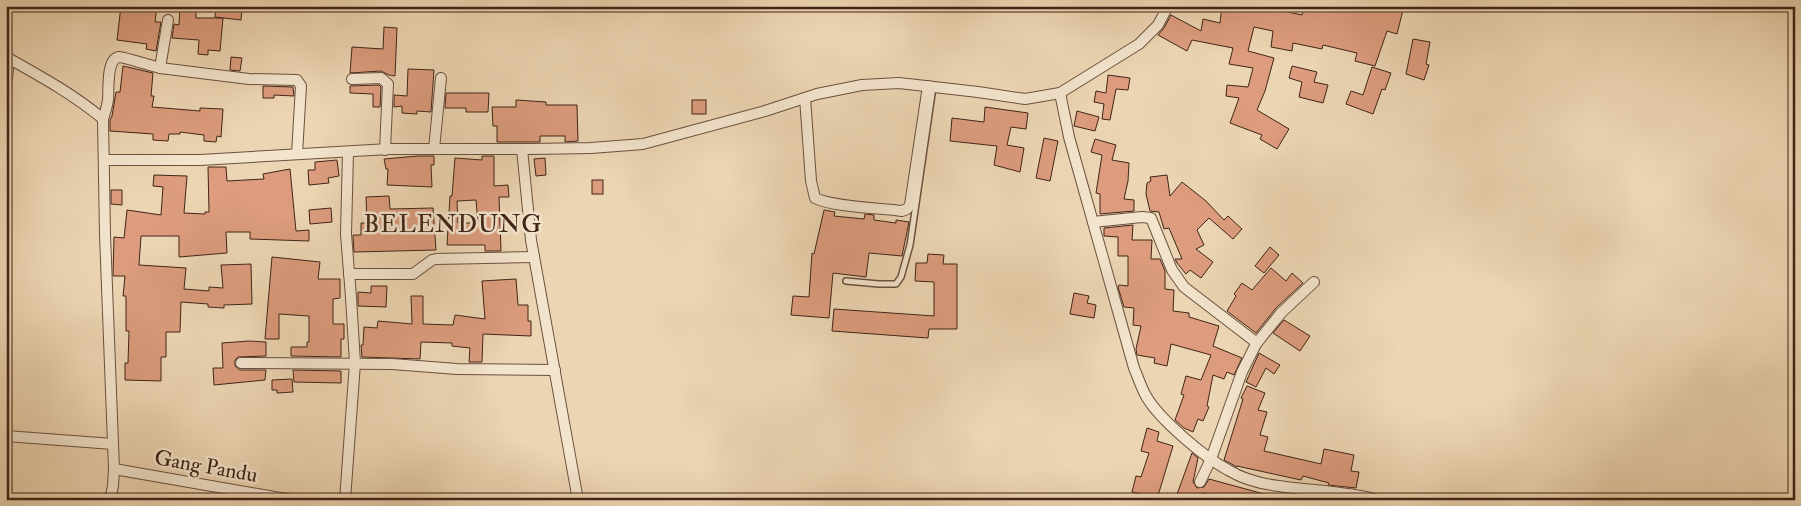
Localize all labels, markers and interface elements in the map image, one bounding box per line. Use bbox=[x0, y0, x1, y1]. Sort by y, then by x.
district label: BELENDUNG bbox=[364, 209, 542, 240]
street label: Gang Pandu bbox=[152, 444, 260, 489]

